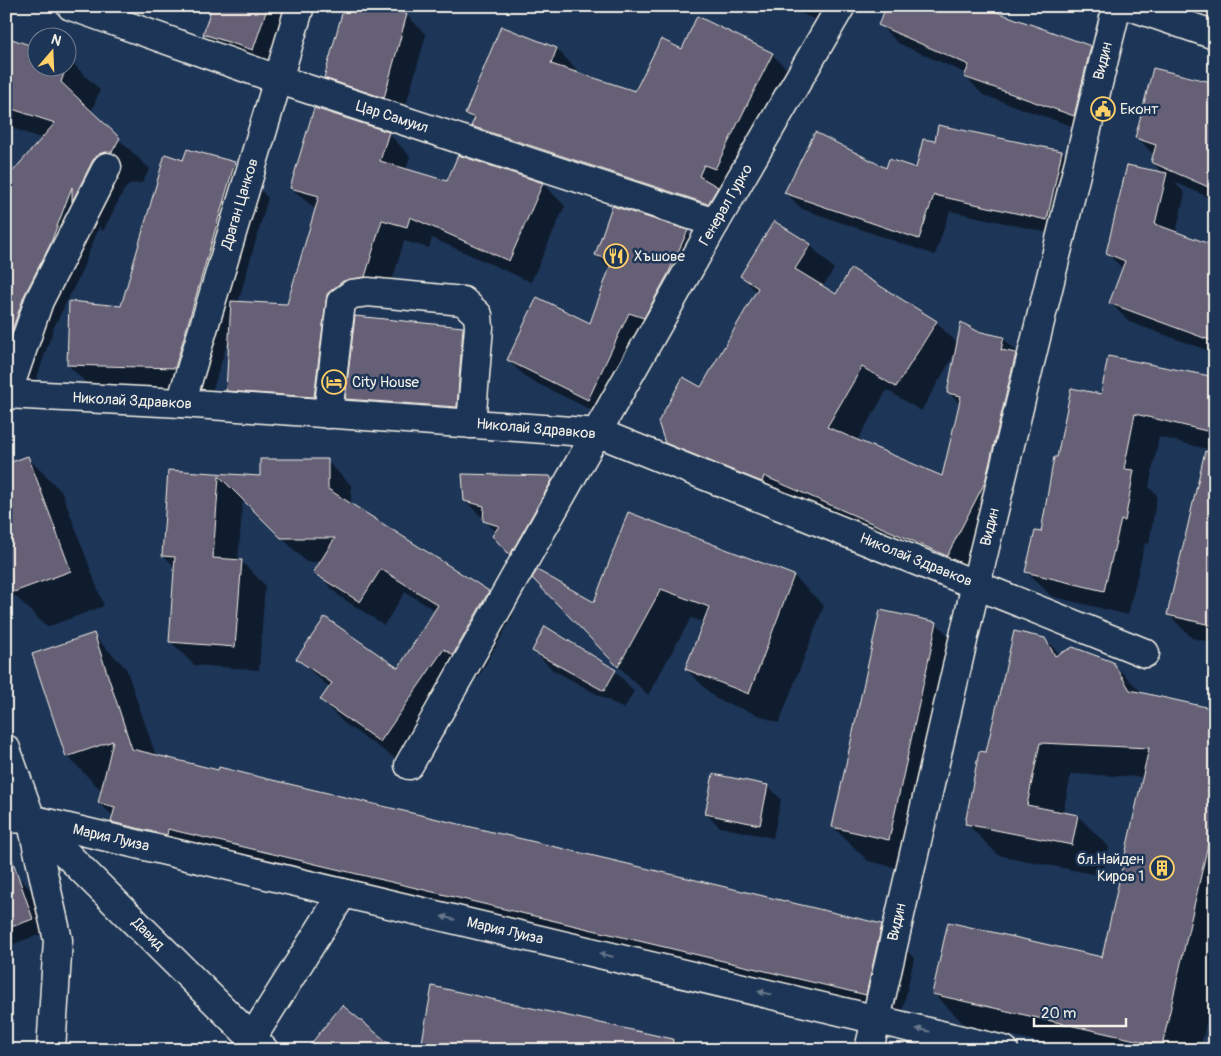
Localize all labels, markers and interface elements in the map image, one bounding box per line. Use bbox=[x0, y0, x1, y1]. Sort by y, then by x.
north arrow bbox=[28, 28, 78, 78]
text: N bbox=[49, 31, 63, 50]
street label: Видин bbox=[1089, 40, 1117, 82]
street label: Цар Самуил bbox=[353, 96, 431, 138]
public building icon: Еконт bbox=[1090, 96, 1116, 122]
place label: Еконт bbox=[1120, 100, 1159, 119]
street label: Драган Цанков bbox=[217, 156, 263, 253]
street label: Генерал Гурко bbox=[695, 161, 757, 249]
restaurant icon: Хъшове bbox=[603, 243, 629, 269]
place label: Хъшове bbox=[634, 247, 685, 266]
hotel icon: City House bbox=[321, 369, 347, 395]
place label: City House bbox=[352, 373, 419, 392]
street label: Николай Здравков bbox=[72, 388, 192, 414]
street label: Николай Здравков bbox=[475, 414, 597, 444]
street label: Видин bbox=[976, 506, 1004, 548]
street label: Николай Здравков bbox=[857, 529, 975, 591]
street label: Мария Луиза bbox=[71, 820, 151, 856]
place label: бл.Найден Киров 1 bbox=[1077, 850, 1144, 886]
building icon: бл.Найден Киров 1 bbox=[1149, 855, 1175, 881]
street label: Видин bbox=[883, 901, 911, 943]
street label: Давид bbox=[127, 913, 169, 955]
street label: Мария Луиза bbox=[465, 913, 545, 949]
one-way arrow bbox=[441, 914, 456, 922]
one-way arrow bbox=[599, 951, 614, 959]
one-way arrow bbox=[757, 989, 772, 997]
scale bar bbox=[1034, 996, 1126, 1028]
text: 20 m bbox=[1041, 1004, 1076, 1023]
one-way arrow bbox=[915, 1026, 930, 1034]

